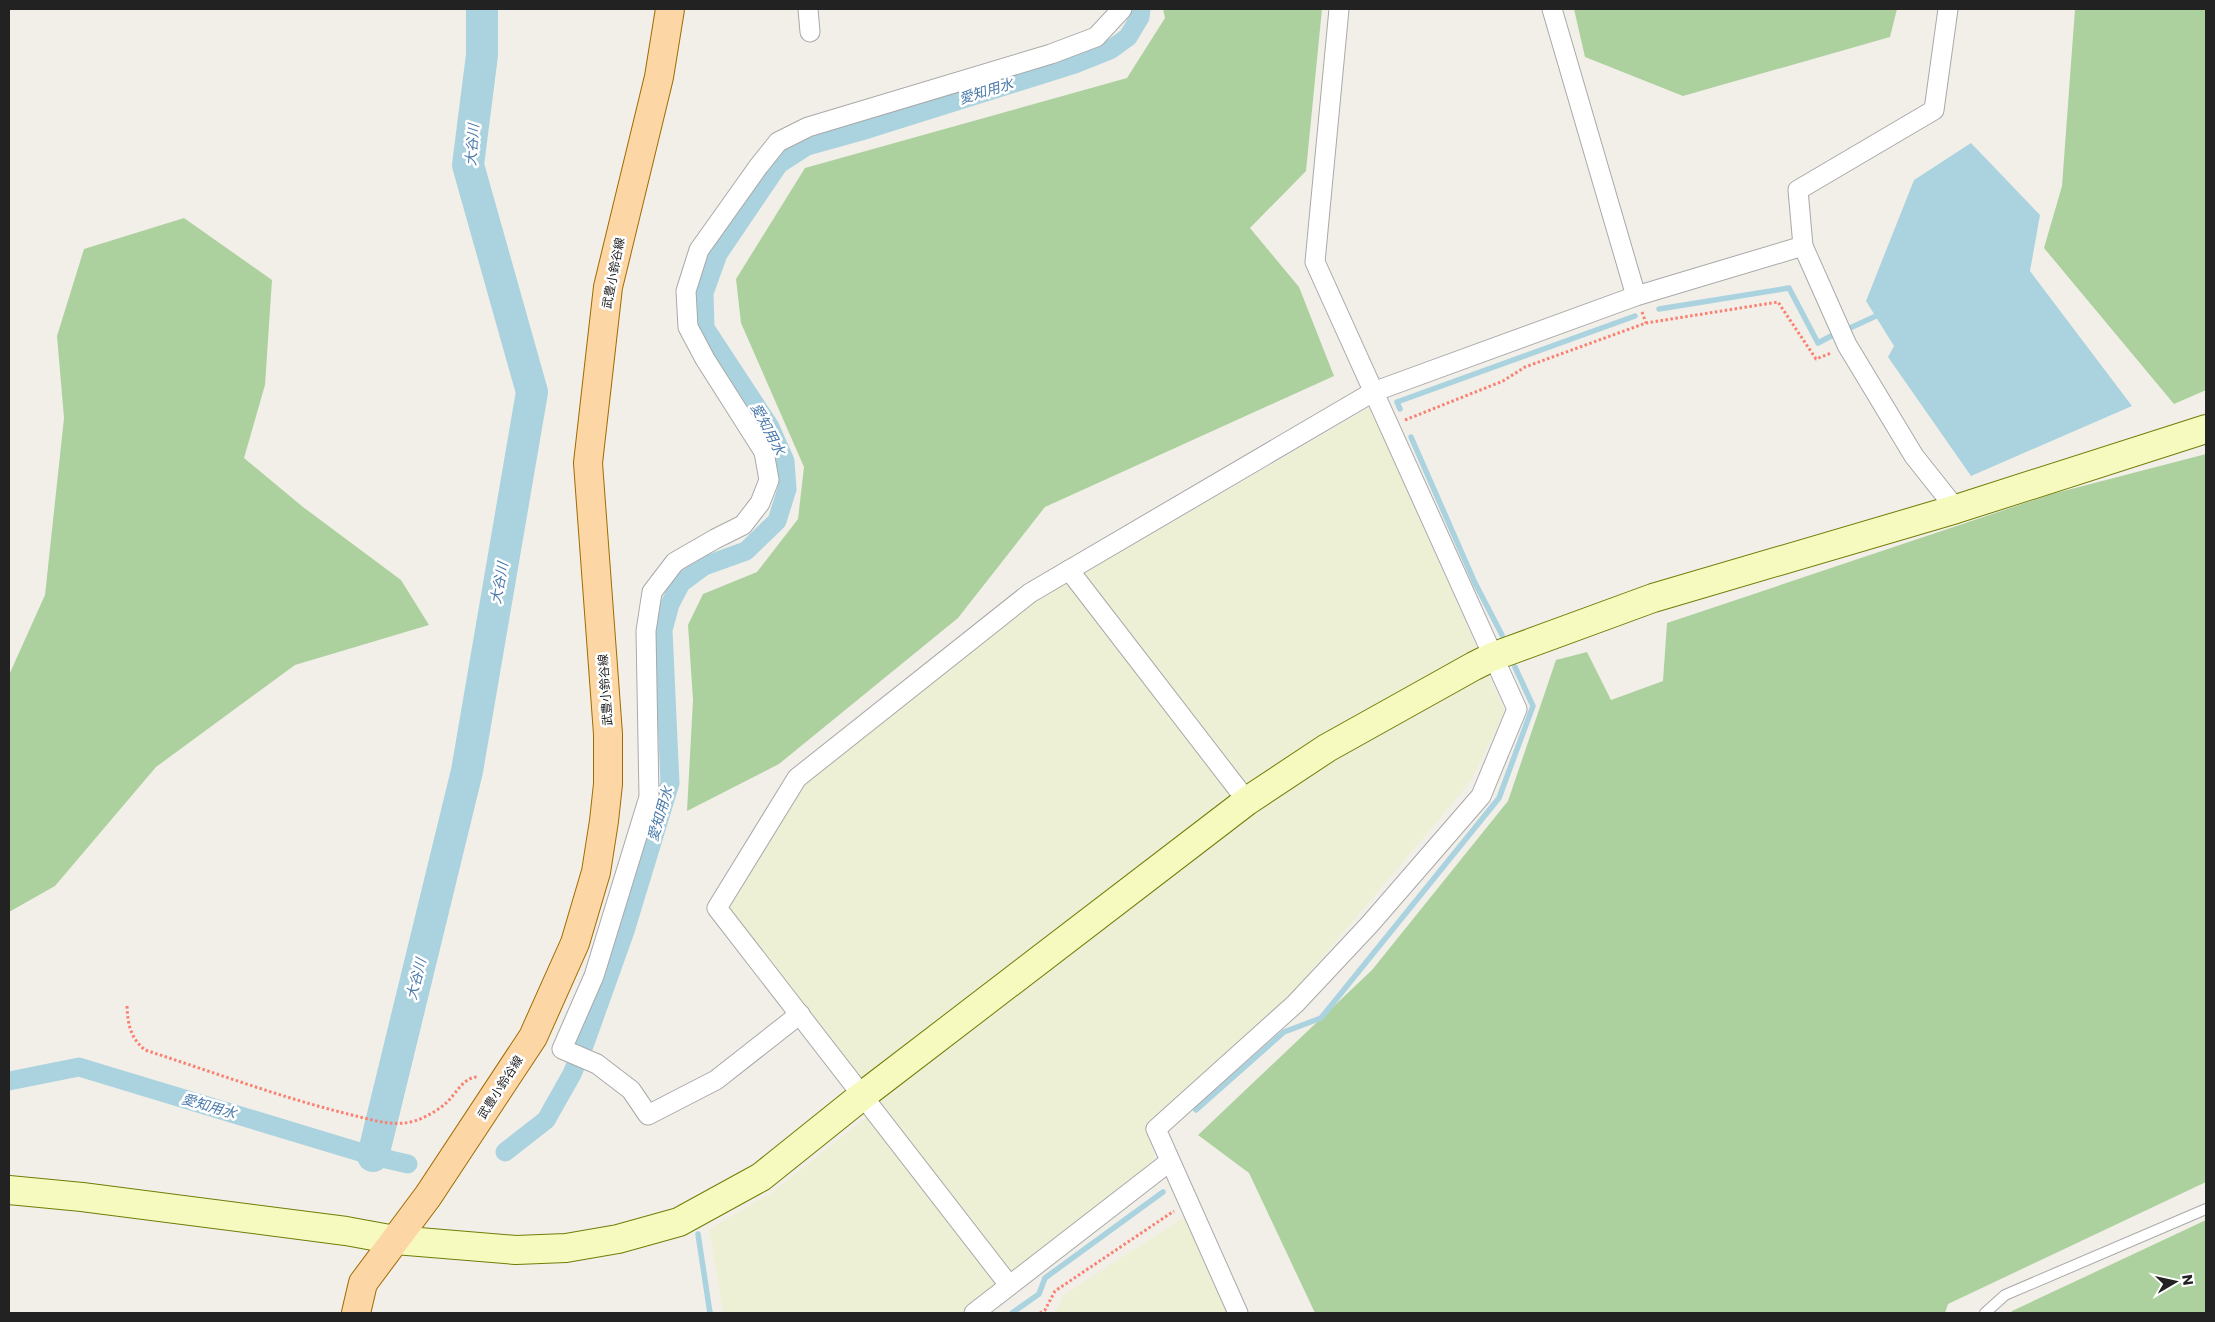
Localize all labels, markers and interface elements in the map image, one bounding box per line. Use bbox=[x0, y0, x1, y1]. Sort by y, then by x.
water label: 愛知用水 bbox=[956, 73, 1018, 109]
water label: 大谷川 bbox=[461, 121, 484, 167]
street label: 武豊小鈴谷線 bbox=[598, 236, 628, 310]
water label: 愛知用水 bbox=[746, 400, 791, 460]
water label: 大谷川 bbox=[486, 559, 513, 605]
street label: 武豊小鈴谷線 bbox=[594, 653, 616, 727]
water label: 愛知用水 bbox=[643, 782, 678, 844]
water label: 大谷川 bbox=[401, 954, 431, 1002]
street label: 武豊小鈴谷線 bbox=[473, 1052, 527, 1122]
water label: 愛知用水 bbox=[179, 1089, 241, 1124]
north arrow bbox=[2150, 1257, 2200, 1307]
text: N bbox=[2177, 1273, 2199, 1287]

